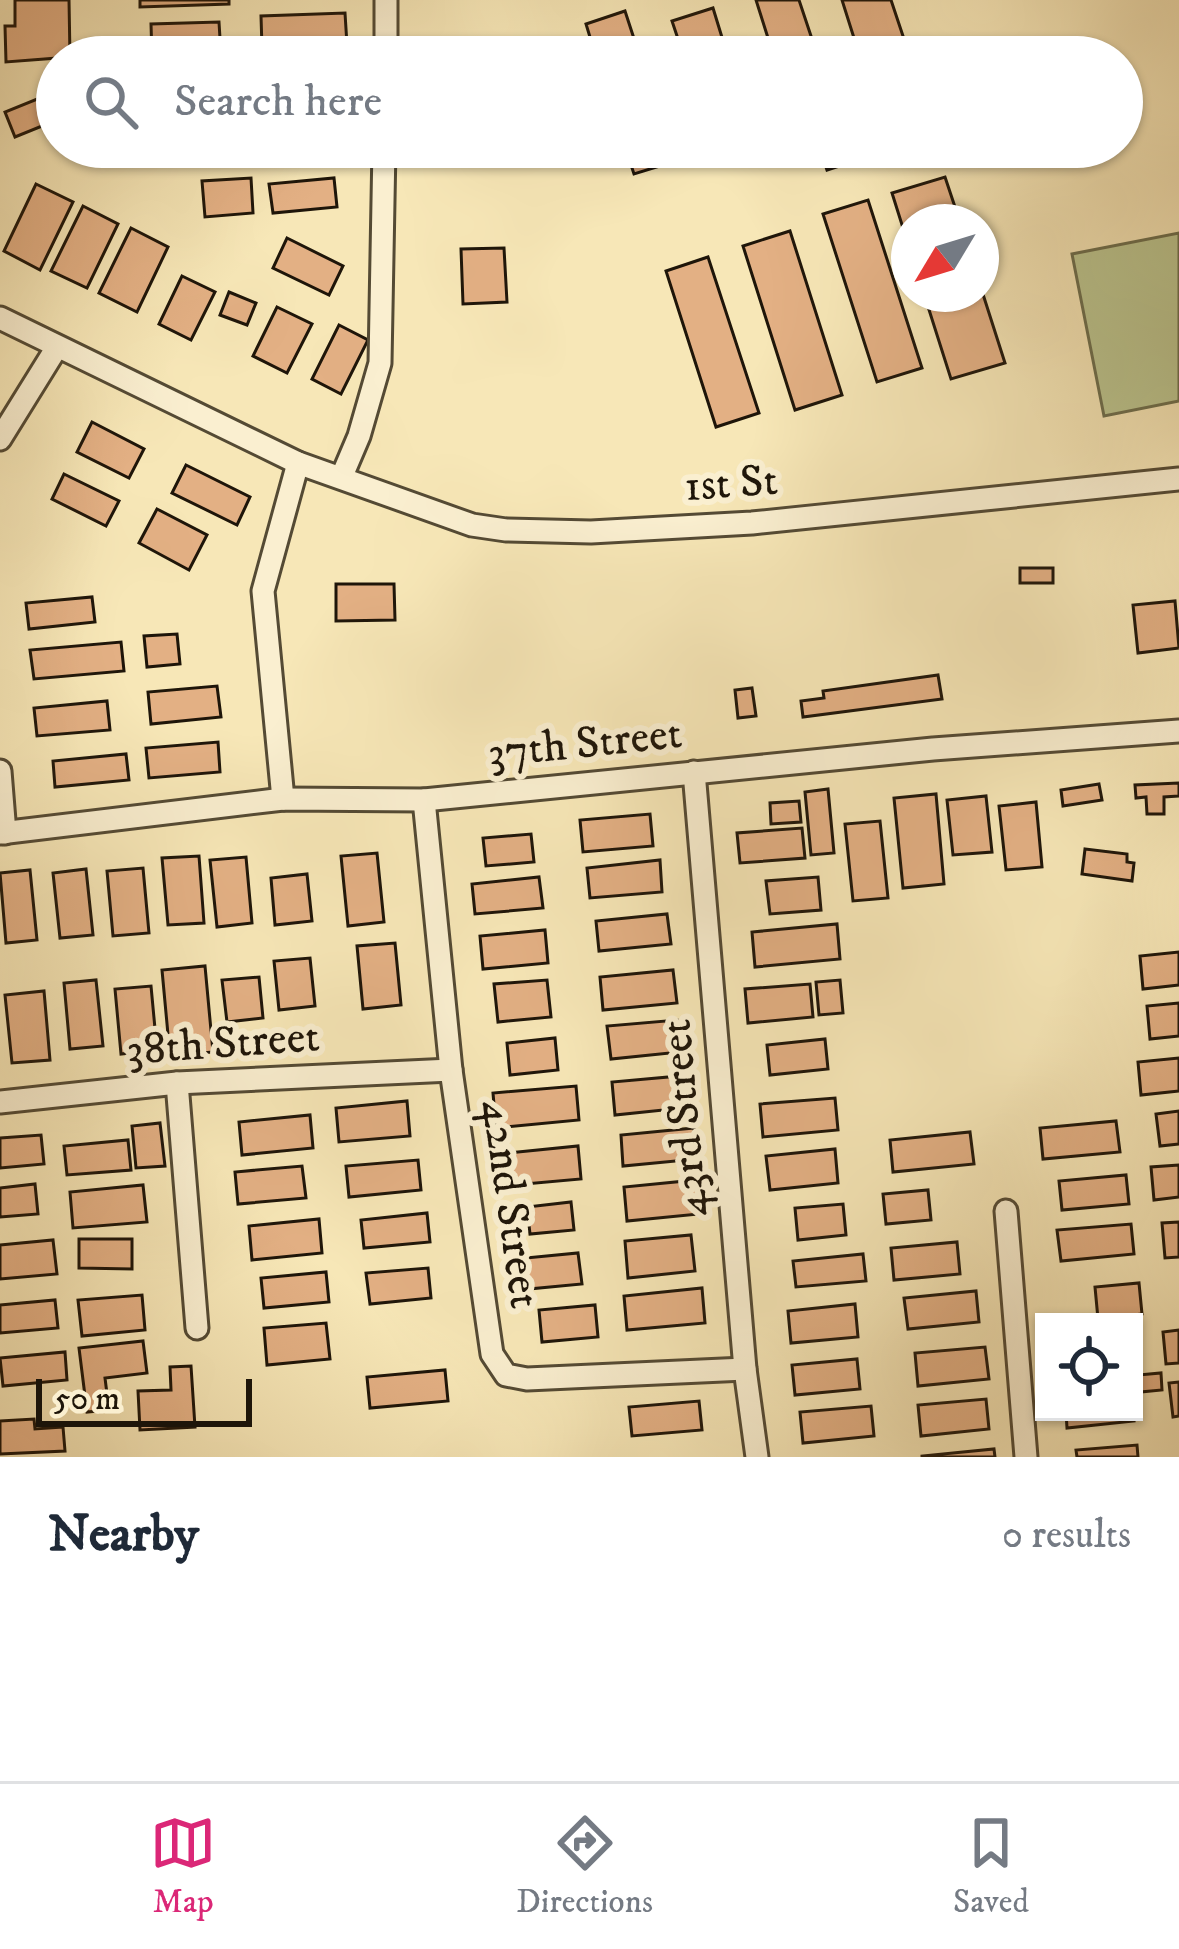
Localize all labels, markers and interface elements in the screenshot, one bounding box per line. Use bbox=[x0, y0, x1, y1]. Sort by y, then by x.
search box bbox=[36, 36, 1143, 168]
icon: search bbox=[78, 69, 144, 135]
text: Search here bbox=[174, 74, 382, 130]
north arrow bbox=[891, 204, 999, 312]
street label: 1st St bbox=[682, 453, 780, 515]
street label: 37th Street bbox=[485, 706, 685, 782]
street label: 38th Street bbox=[125, 1009, 321, 1079]
street label: 43rd Street bbox=[648, 1017, 722, 1219]
street label: 42nd Street bbox=[468, 1096, 552, 1312]
map controls bbox=[1035, 1313, 1143, 1421]
button: locate bbox=[1035, 1313, 1143, 1421]
scale bar bbox=[36, 1373, 252, 1426]
text: 50 m bbox=[54, 1379, 120, 1420]
text: Nearby bbox=[48, 1503, 199, 1567]
text: 0 results bbox=[1002, 1511, 1131, 1560]
tab: Map bbox=[150, 1810, 216, 1923]
tab: Directions bbox=[516, 1810, 653, 1923]
tab: Saved bbox=[953, 1810, 1029, 1923]

